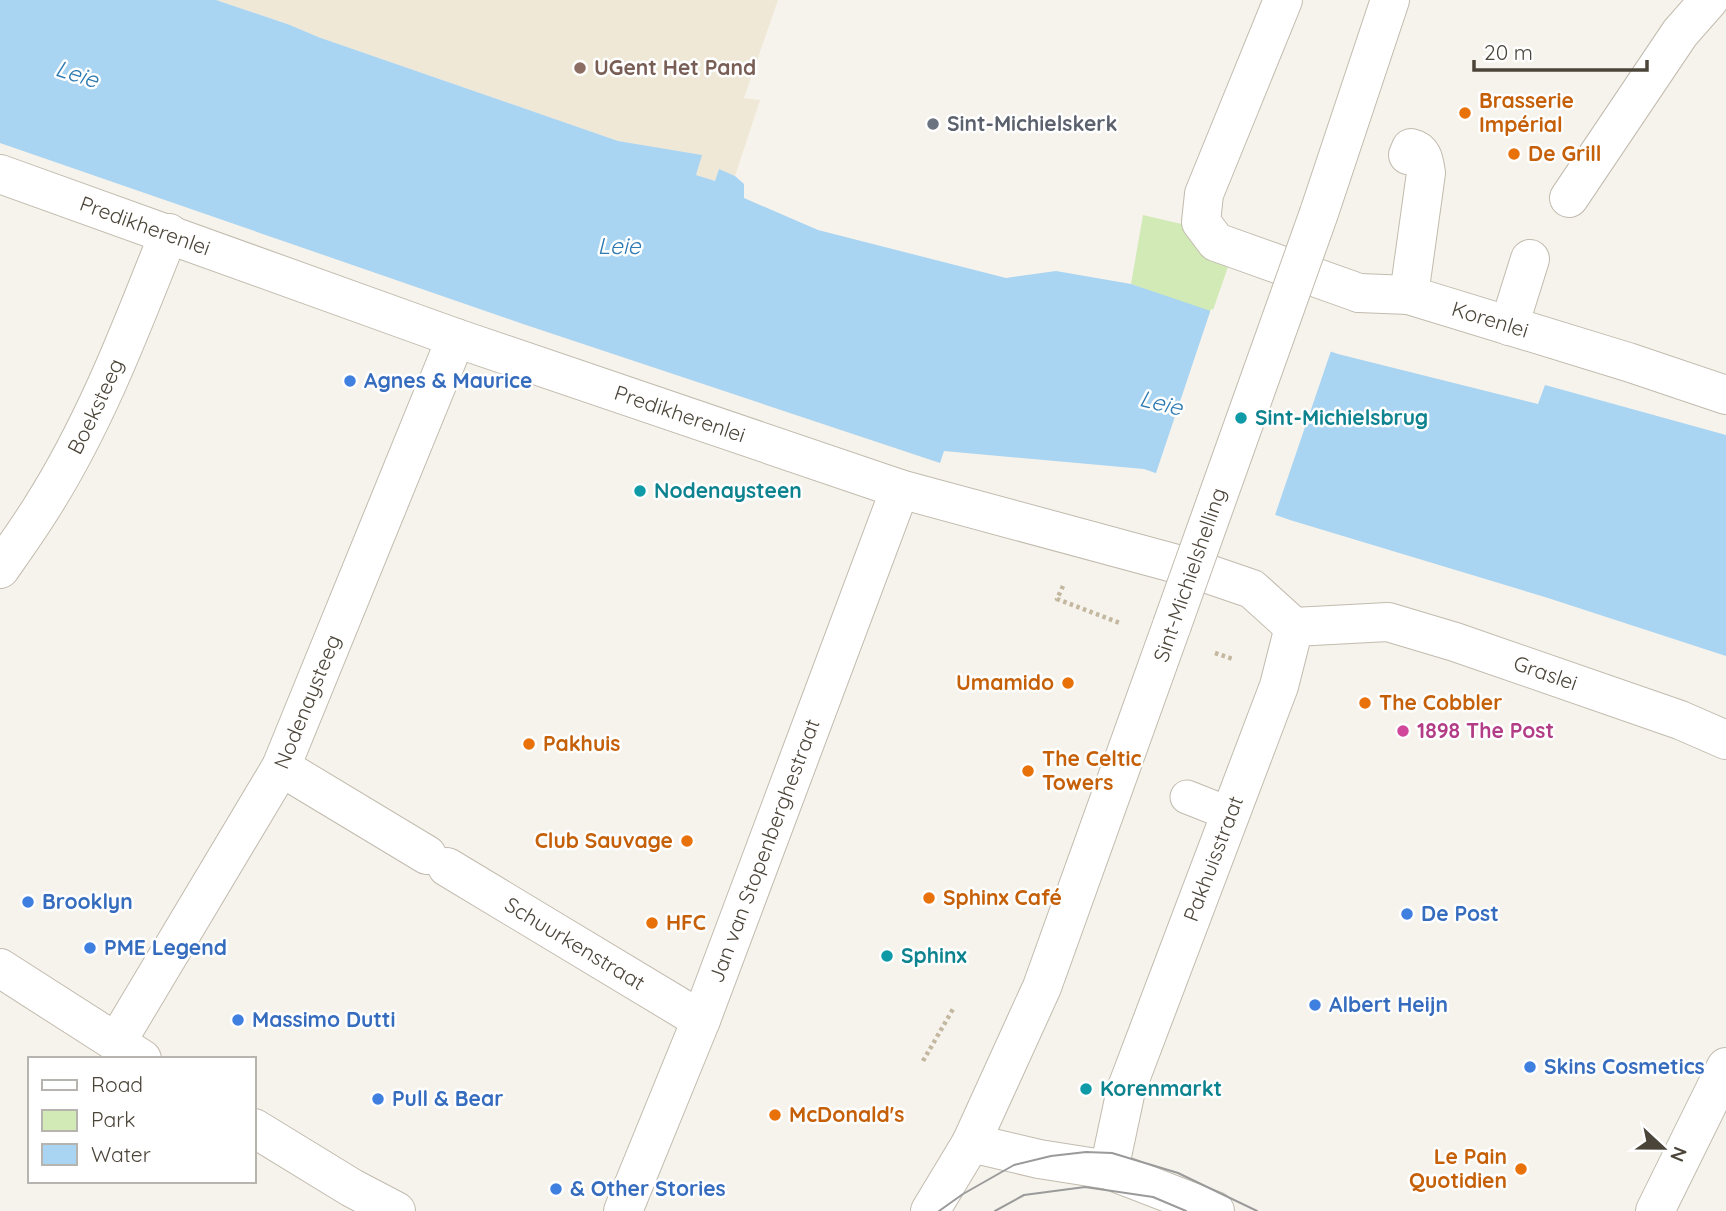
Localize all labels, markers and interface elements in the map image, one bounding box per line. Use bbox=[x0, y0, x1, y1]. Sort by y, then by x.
scale bar bbox=[1474, 28, 1647, 72]
text: 20 m bbox=[1484, 39, 1533, 65]
water label: Leie bbox=[52, 53, 103, 94]
place label: UGent Het Pand bbox=[594, 54, 756, 80]
marker: UGent Het Pand bbox=[572, 60, 588, 76]
place label: Brasserie Impérial bbox=[1479, 87, 1574, 137]
marker: Brasserie Impérial bbox=[1457, 105, 1473, 121]
place label: Sint-Michielskerk bbox=[947, 110, 1117, 136]
marker: Sint-Michielskerk bbox=[925, 116, 941, 132]
place label: De Grill bbox=[1528, 140, 1601, 166]
marker: De Grill bbox=[1506, 146, 1522, 162]
street label: Predikherenlei bbox=[76, 190, 214, 261]
water label: Leie bbox=[597, 231, 642, 260]
street label: Korenlei bbox=[1449, 295, 1532, 343]
street label: Boeksteeg bbox=[61, 354, 129, 458]
place label: Agnes & Maurice bbox=[364, 367, 532, 393]
marker: Agnes & Maurice bbox=[342, 373, 358, 389]
street label: Predikherenlei bbox=[611, 379, 749, 448]
water label: Leie bbox=[1137, 383, 1187, 422]
place label: Sint-Michielsbrug bbox=[1255, 404, 1428, 430]
marker: Sint-Michielsbrug bbox=[1233, 410, 1249, 426]
place label: Nodenaysteen bbox=[654, 477, 802, 503]
marker: Nodenaysteen bbox=[632, 483, 648, 499]
street label: Sint-Michielshelling bbox=[1147, 484, 1231, 665]
street label: Nodenaysteeg bbox=[268, 630, 346, 772]
street label: Graslei bbox=[1510, 649, 1581, 695]
place label: Umamido bbox=[956, 669, 1054, 695]
marker: Umamido bbox=[1060, 675, 1076, 691]
place label: The Cobbler bbox=[1379, 689, 1502, 715]
marker: The Cobbler bbox=[1357, 695, 1373, 711]
street label: Jan van Stopenberghestraat bbox=[702, 715, 825, 986]
place label: 1898 The Post bbox=[1417, 717, 1554, 743]
marker: 1898 The Post bbox=[1395, 723, 1411, 739]
place label: Pakhuis bbox=[543, 730, 620, 756]
marker: Pakhuis bbox=[521, 736, 537, 752]
place label: The Celtic Towers bbox=[1042, 745, 1141, 795]
marker: The Celtic Towers bbox=[1020, 763, 1036, 779]
street label: Pakhuisstraat bbox=[1177, 792, 1248, 925]
place label: Club Sauvage bbox=[535, 827, 673, 853]
marker: Club Sauvage bbox=[679, 833, 695, 849]
place label: Sphinx Café bbox=[943, 884, 1062, 910]
place label: Brooklyn bbox=[42, 888, 133, 914]
marker: Sphinx Café bbox=[921, 890, 937, 906]
street label: Schuurkenstraat bbox=[500, 891, 650, 995]
marker: Brooklyn bbox=[20, 894, 36, 910]
place label: De Post bbox=[1421, 900, 1499, 926]
marker: De Post bbox=[1399, 906, 1415, 922]
place label: HFC bbox=[666, 909, 706, 935]
marker: HFC bbox=[644, 915, 660, 931]
place label: PME Legend bbox=[104, 934, 227, 960]
marker: PME Legend bbox=[82, 940, 98, 956]
place label: Sphinx bbox=[901, 942, 967, 968]
marker: Sphinx bbox=[879, 948, 895, 964]
place label: Albert Heijn bbox=[1329, 991, 1448, 1017]
marker: Albert Heijn bbox=[1307, 997, 1323, 1013]
place label: Massimo Dutti bbox=[252, 1006, 395, 1032]
marker: Massimo Dutti bbox=[230, 1012, 246, 1028]
place label: Skins Cosmetics bbox=[1544, 1053, 1705, 1079]
legend bbox=[28, 1057, 256, 1183]
marker: Skins Cosmetics bbox=[1522, 1059, 1538, 1075]
text: Road bbox=[91, 1071, 143, 1097]
place label: Korenmarkt bbox=[1100, 1075, 1222, 1101]
marker: Korenmarkt bbox=[1078, 1081, 1094, 1097]
place label: Pull & Bear bbox=[392, 1085, 503, 1111]
marker: Pull & Bear bbox=[370, 1091, 386, 1107]
place label: McDonald's bbox=[789, 1101, 904, 1127]
text: Park bbox=[91, 1106, 135, 1132]
marker: McDonald's bbox=[767, 1107, 783, 1123]
north arrow bbox=[1628, 1113, 1698, 1183]
text: Water bbox=[91, 1141, 151, 1167]
place label: Le Pain Quotidien bbox=[1409, 1143, 1507, 1193]
text: N bbox=[1665, 1143, 1693, 1165]
marker: Le Pain Quotidien bbox=[1513, 1161, 1529, 1177]
place label: & Other Stories bbox=[570, 1175, 726, 1201]
marker: & Other Stories bbox=[548, 1181, 564, 1197]

